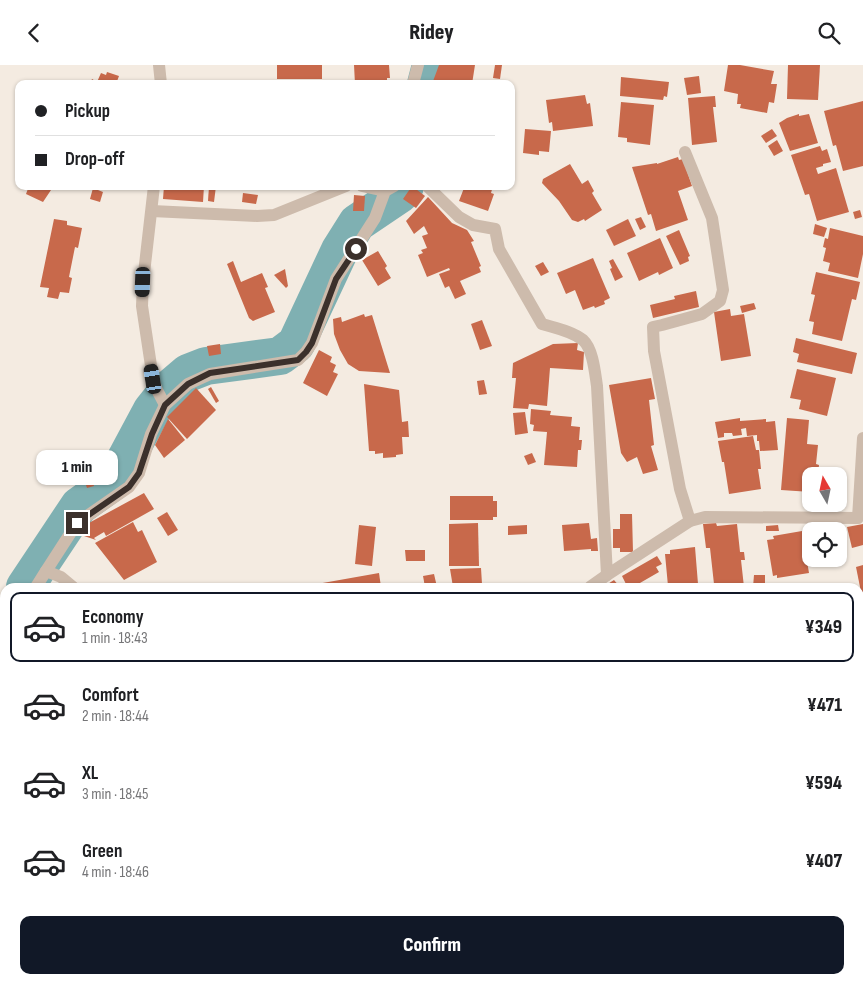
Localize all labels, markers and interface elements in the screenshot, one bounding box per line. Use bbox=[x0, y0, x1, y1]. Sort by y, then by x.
icon: back bbox=[20, 19, 48, 47]
text: Ridey bbox=[409, 19, 454, 46]
icon: search bbox=[815, 19, 843, 47]
text: Pickup bbox=[65, 100, 110, 123]
text: Drop-off bbox=[65, 148, 125, 171]
route start bbox=[345, 238, 367, 260]
car bbox=[134, 267, 151, 297]
car bbox=[143, 363, 162, 395]
callout: 1 min bbox=[36, 451, 118, 485]
text: 1 min bbox=[62, 458, 92, 477]
north arrow bbox=[802, 467, 848, 513]
map controls bbox=[802, 467, 847, 567]
route end bbox=[66, 512, 88, 534]
button: locate bbox=[802, 522, 847, 567]
icon: car bbox=[22, 605, 67, 650]
text: Economy bbox=[82, 606, 144, 629]
text: ¥349 bbox=[805, 616, 842, 639]
text: 1 min · 18:43 bbox=[82, 629, 148, 648]
icon: car bbox=[22, 683, 67, 728]
text: Comfort bbox=[82, 684, 139, 707]
text: ¥471 bbox=[807, 694, 842, 717]
text: 2 min · 18:44 bbox=[82, 707, 149, 726]
icon: car bbox=[22, 761, 67, 806]
text: XL bbox=[82, 762, 98, 785]
text: ¥594 bbox=[805, 772, 842, 795]
text: 3 min · 18:45 bbox=[82, 785, 148, 804]
icon: car bbox=[22, 839, 67, 884]
text: Green bbox=[82, 840, 122, 863]
text: ¥407 bbox=[805, 850, 842, 873]
text: 4 min · 18:46 bbox=[82, 863, 149, 882]
button: Confirm bbox=[20, 916, 844, 974]

